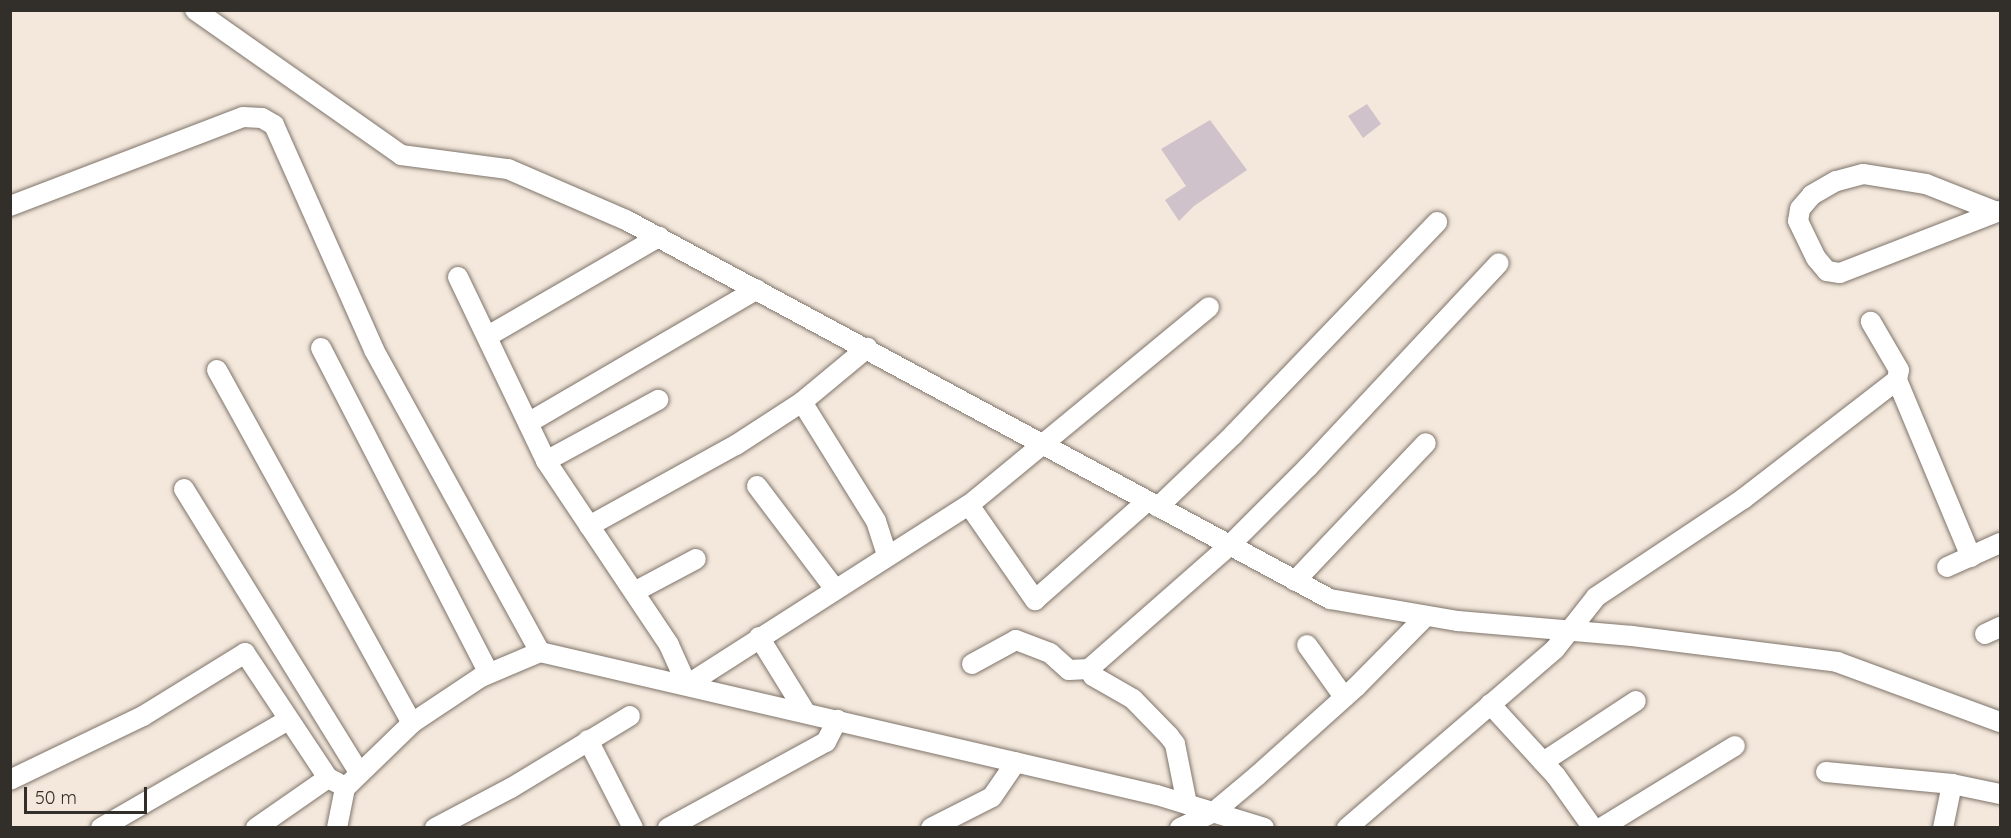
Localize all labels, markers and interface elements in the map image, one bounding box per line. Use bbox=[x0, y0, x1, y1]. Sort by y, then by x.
scale bar bbox=[27, 775, 150, 813]
text: 50 m bbox=[35, 786, 77, 809]

